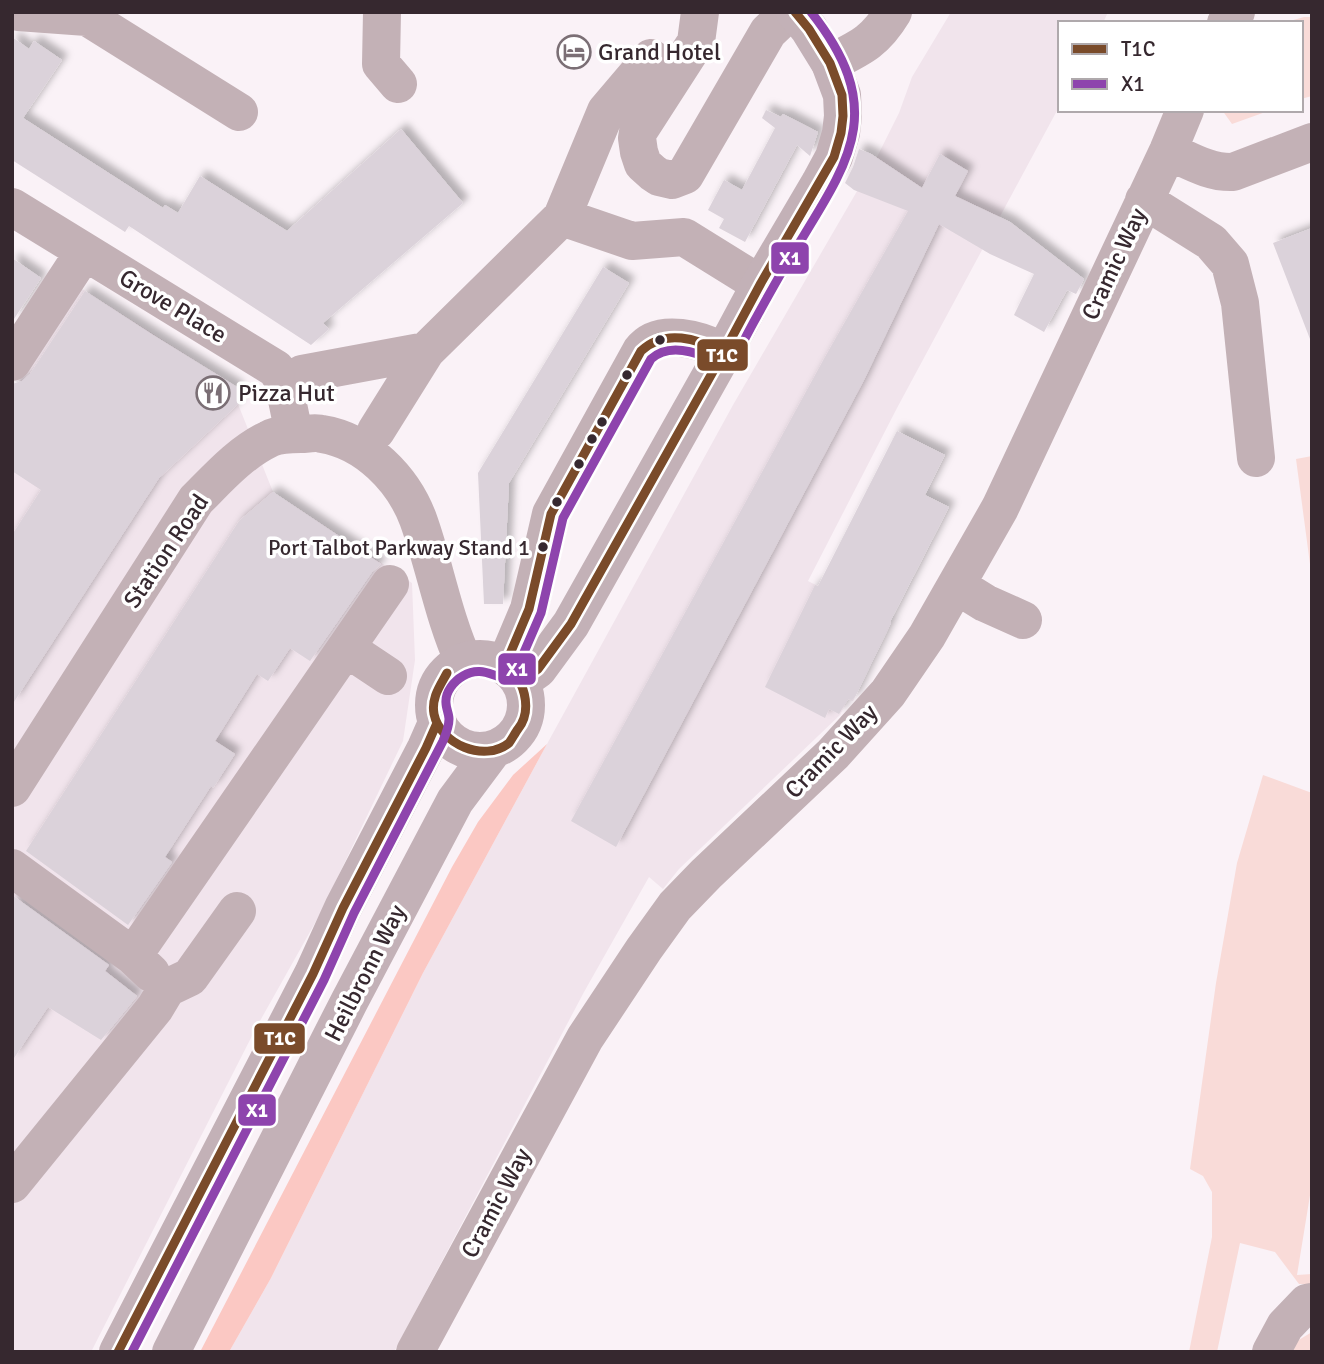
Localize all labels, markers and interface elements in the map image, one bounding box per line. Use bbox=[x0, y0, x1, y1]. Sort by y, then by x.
legend bbox=[1058, 21, 1303, 112]
hotel icon: Grand Hotel bbox=[555, 33, 593, 71]
text: T1C bbox=[1121, 36, 1155, 62]
place label: Grand Hotel bbox=[598, 37, 721, 67]
text: X1 bbox=[1121, 71, 1145, 97]
street label: Cramic Way bbox=[1075, 203, 1153, 325]
line badge: X1 bbox=[770, 241, 810, 275]
text: X1 bbox=[779, 247, 801, 271]
street label: Grove Place bbox=[114, 262, 232, 350]
unlabelled marker bbox=[653, 333, 667, 347]
line badge: T1C bbox=[696, 338, 749, 372]
text: T1C bbox=[706, 344, 738, 368]
unlabelled marker bbox=[620, 368, 634, 382]
restaurant icon: Pizza Hut bbox=[194, 374, 232, 412]
place label: Pizza Hut bbox=[238, 378, 335, 408]
unlabelled marker bbox=[595, 415, 609, 429]
unlabelled marker bbox=[585, 432, 599, 446]
unlabelled marker bbox=[572, 457, 586, 471]
street label: Station Road bbox=[117, 488, 215, 614]
unlabelled marker bbox=[550, 495, 564, 509]
place label: Port Talbot Parkway Stand 1 bbox=[268, 534, 530, 561]
marker: Port Talbot Parkway Stand 1 bbox=[536, 540, 550, 554]
line badge: X1 bbox=[497, 652, 537, 686]
text: X1 bbox=[506, 658, 528, 682]
street label: Cramic Way bbox=[778, 697, 884, 805]
street label: Heilbronn Way bbox=[318, 900, 412, 1046]
line badge: T1C bbox=[253, 1022, 306, 1055]
text: T1C bbox=[264, 1027, 296, 1051]
line badge: X1 bbox=[237, 1093, 277, 1127]
text: X1 bbox=[246, 1099, 268, 1123]
street label: Cramic Way bbox=[455, 1143, 537, 1263]

